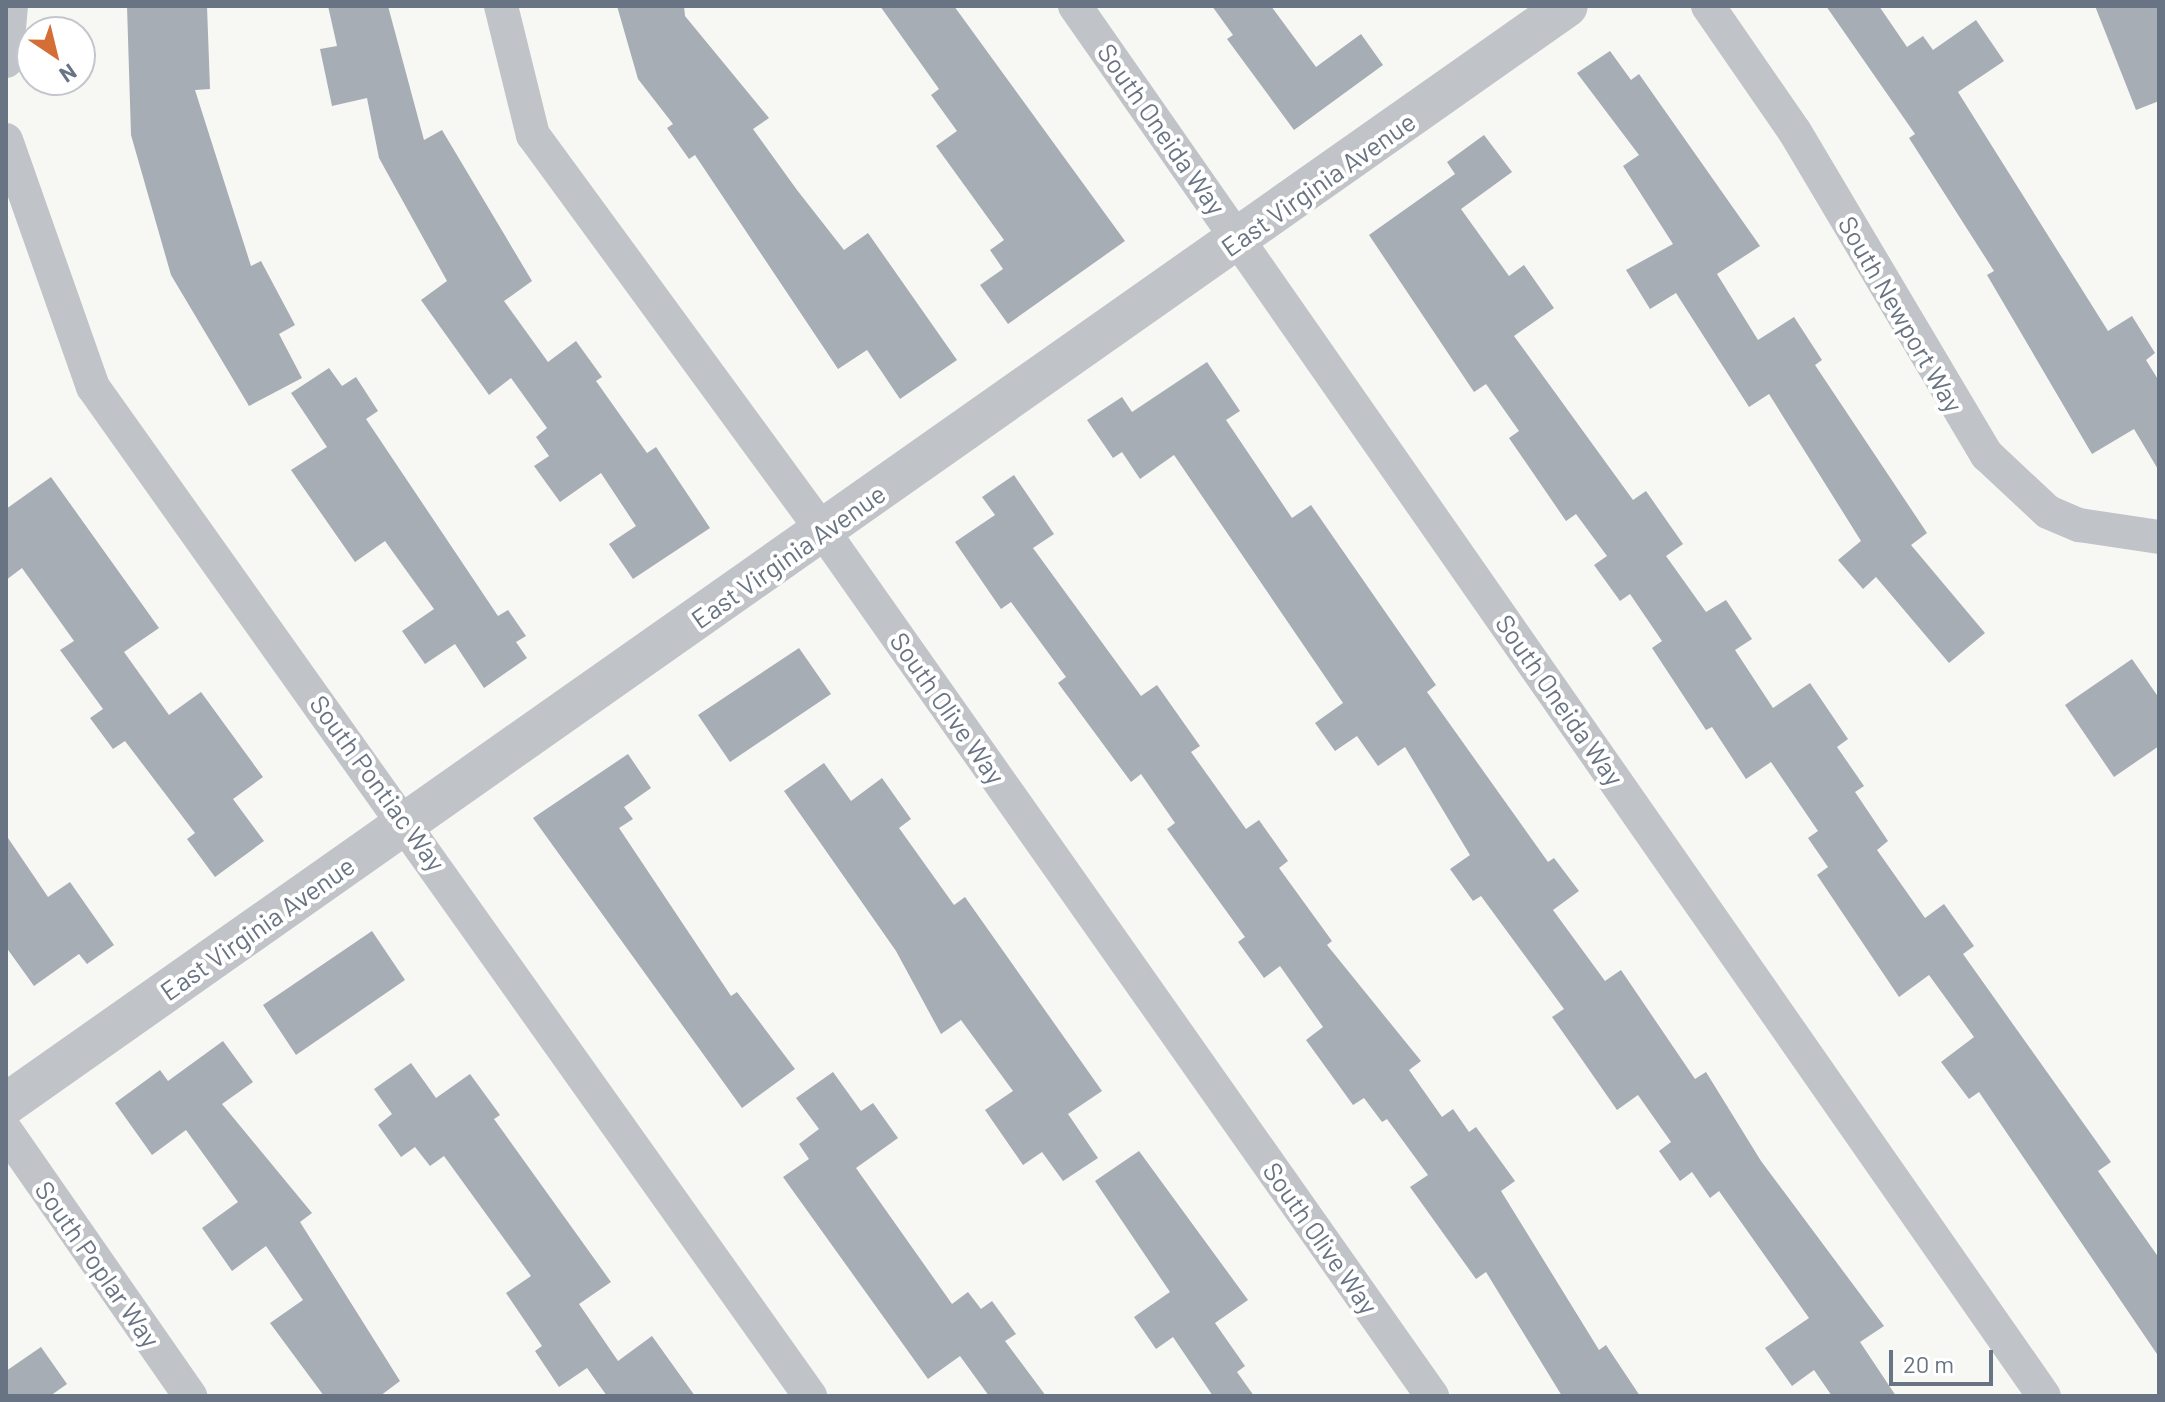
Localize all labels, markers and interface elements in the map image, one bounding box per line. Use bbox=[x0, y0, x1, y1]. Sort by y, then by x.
north arrow bbox=[16, 16, 96, 96]
street label: South Oneida Way bbox=[1091, 37, 1233, 221]
text: N bbox=[55, 59, 82, 89]
street label: East Virginia Avenue bbox=[1215, 105, 1421, 263]
street label: South Newport Way bbox=[1832, 210, 1970, 418]
street label: East Virginia Avenue bbox=[685, 477, 891, 635]
street label: South Oneida Way bbox=[1489, 608, 1631, 792]
street label: South Olive Way bbox=[884, 626, 1012, 790]
street label: South Pontiac Way bbox=[304, 689, 452, 877]
street label: East Virginia Avenue bbox=[154, 849, 360, 1007]
street label: South Olive Way bbox=[1257, 1156, 1385, 1320]
street label: South Poplar Way bbox=[29, 1175, 167, 1353]
scale bar bbox=[1893, 1334, 1997, 1384]
text: 20 m bbox=[1903, 1349, 1954, 1378]

